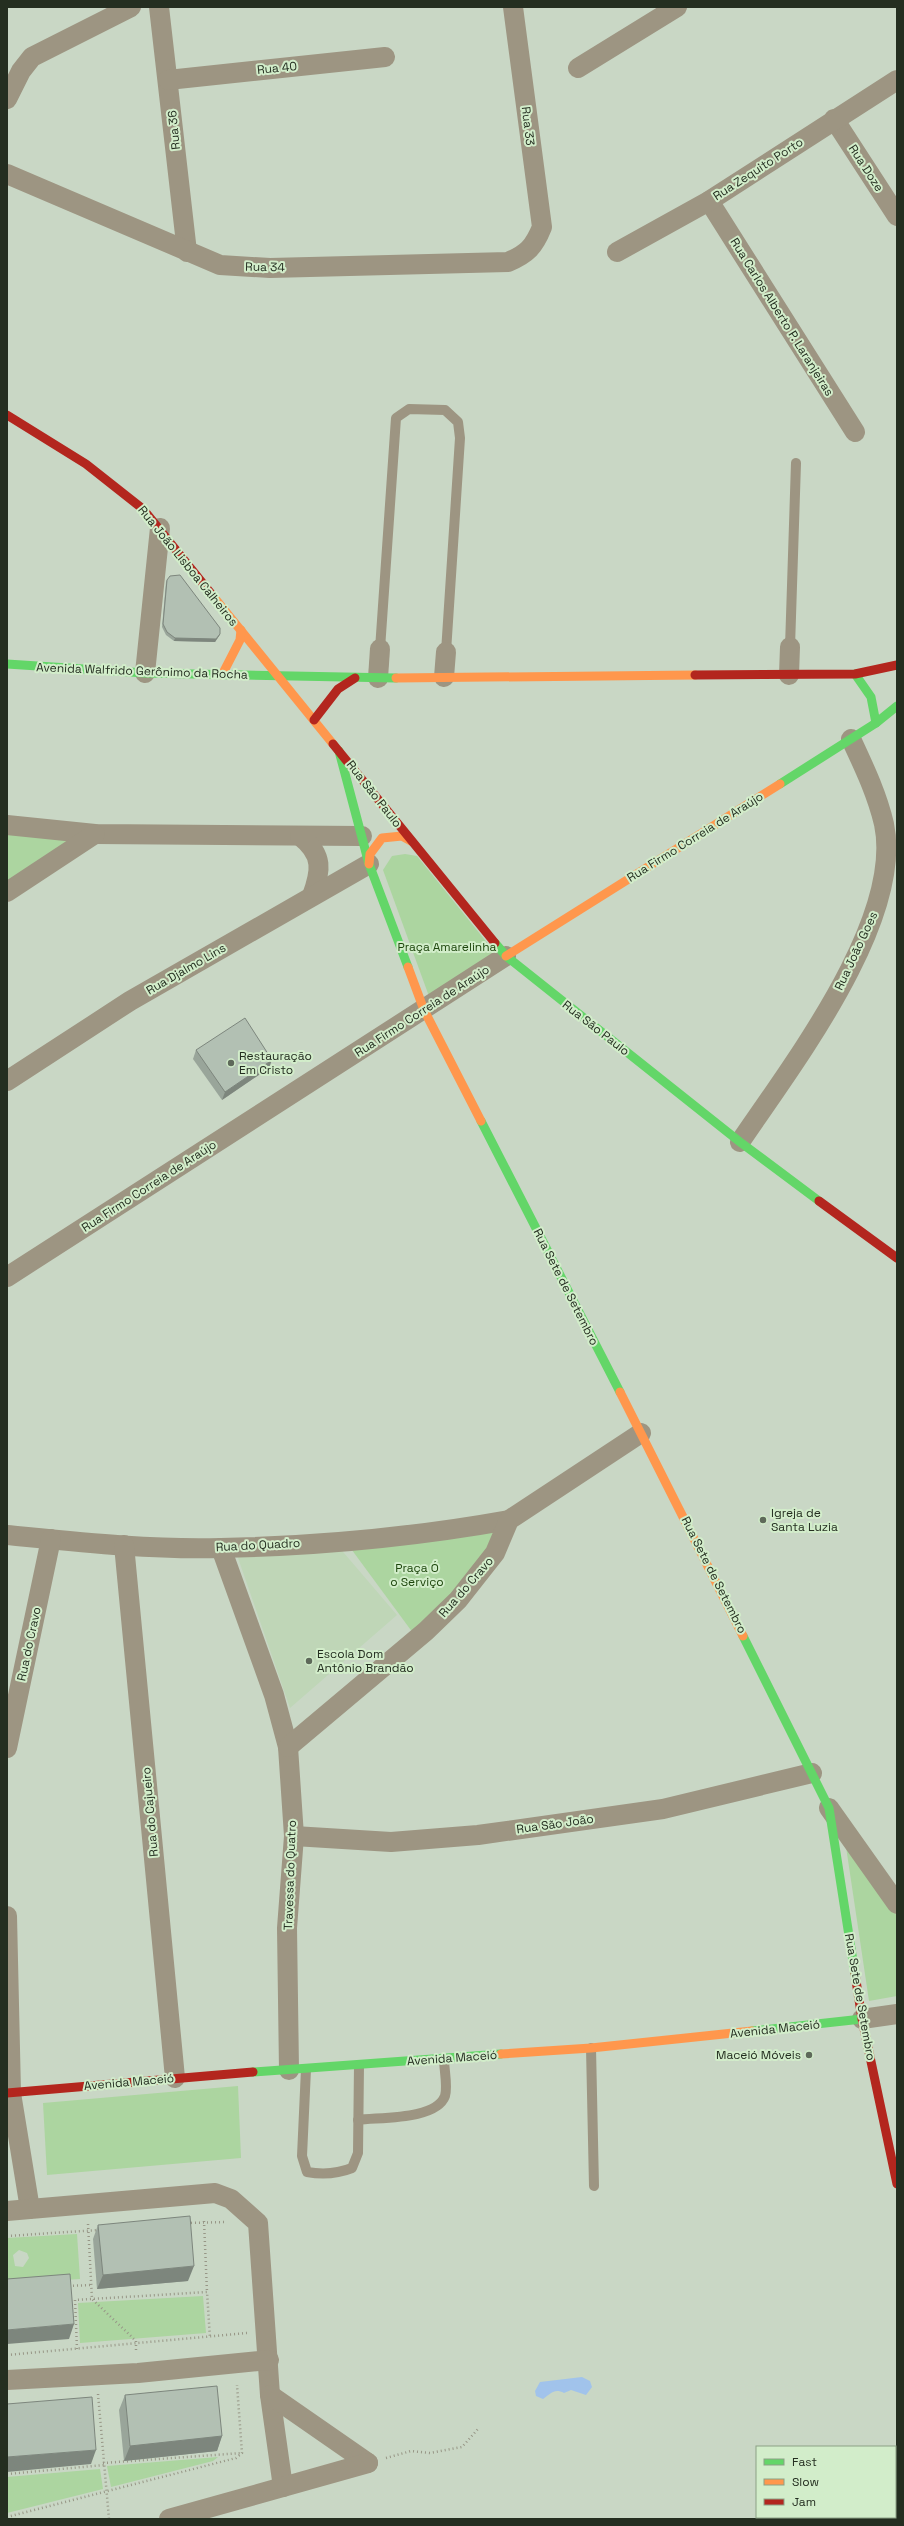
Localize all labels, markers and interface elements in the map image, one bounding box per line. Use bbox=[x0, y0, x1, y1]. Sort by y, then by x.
street label: Rua 40 bbox=[256, 58, 298, 78]
street label: Rua 33 bbox=[518, 105, 538, 147]
street label: Rua 36 bbox=[164, 110, 184, 150]
street label: Rua Zequito Porto bbox=[710, 134, 806, 204]
street label: Rua Doze bbox=[845, 141, 887, 195]
street label: Rua Carlos Alberto P. Laranjeiras bbox=[727, 235, 837, 399]
street label: Rua 34 bbox=[245, 259, 285, 275]
street label: Rua João Lisboa Calheiros bbox=[134, 503, 242, 629]
street label: Avenida Walfrido Gerônimo da Rocha bbox=[36, 659, 248, 683]
street label: Rua São Paulo bbox=[343, 757, 405, 831]
street label: Rua Firmo Correia de Araújo bbox=[624, 788, 766, 886]
street label: Rua João Goes bbox=[831, 909, 881, 993]
park label: Praça Amarelinha bbox=[398, 939, 497, 955]
street label: Rua Djalmo Lins bbox=[143, 940, 229, 998]
street label: Rua Firmo Correia de Araújo bbox=[351, 961, 493, 1061]
street label: Rua São Paulo bbox=[559, 997, 633, 1059]
place label: Restauração Em Cristo bbox=[239, 1048, 312, 1078]
marker: Restauração Em Cristo bbox=[226, 1058, 236, 1068]
street label: Rua Firmo Correia de Araújo bbox=[78, 1136, 220, 1236]
street label: Rua Sete de Setembro bbox=[530, 1226, 602, 1348]
place label: Igreja de Santa Luzia bbox=[771, 1505, 838, 1535]
street label: Rua Sete de Setembro bbox=[678, 1514, 750, 1636]
marker: Igreja de Santa Luzia bbox=[758, 1515, 768, 1525]
street label: Rua do Quadro bbox=[215, 1535, 301, 1555]
street label: Rua do Cravo bbox=[435, 1553, 497, 1621]
park label: Praça Ó o Serviço bbox=[390, 1560, 444, 1590]
street label: Rua do Cravo bbox=[13, 1605, 45, 1683]
place label: Escola Dom Antônio Brandão bbox=[317, 1646, 414, 1676]
marker: Escola Dom Antônio Brandão bbox=[304, 1656, 314, 1666]
street label: Rua do Cajueiro bbox=[138, 1767, 162, 1857]
street label: Rua São João bbox=[515, 1811, 595, 1837]
street label: Travessa do Quatro bbox=[280, 1820, 300, 1930]
street label: Rua Sete de Setembro bbox=[841, 1932, 879, 2062]
street label: Avenida Maceió bbox=[729, 2016, 821, 2042]
street label: Avenida Maceió bbox=[406, 2047, 498, 2069]
place label: Maceió Móveis bbox=[716, 2047, 801, 2063]
marker: Maceió Móveis bbox=[804, 2050, 814, 2060]
street label: Avenida Maceió bbox=[83, 2070, 175, 2094]
legend bbox=[756, 2446, 896, 2518]
text: Fast bbox=[792, 2454, 817, 2470]
text: Slow bbox=[792, 2474, 819, 2490]
text: Jam bbox=[792, 2494, 816, 2510]

